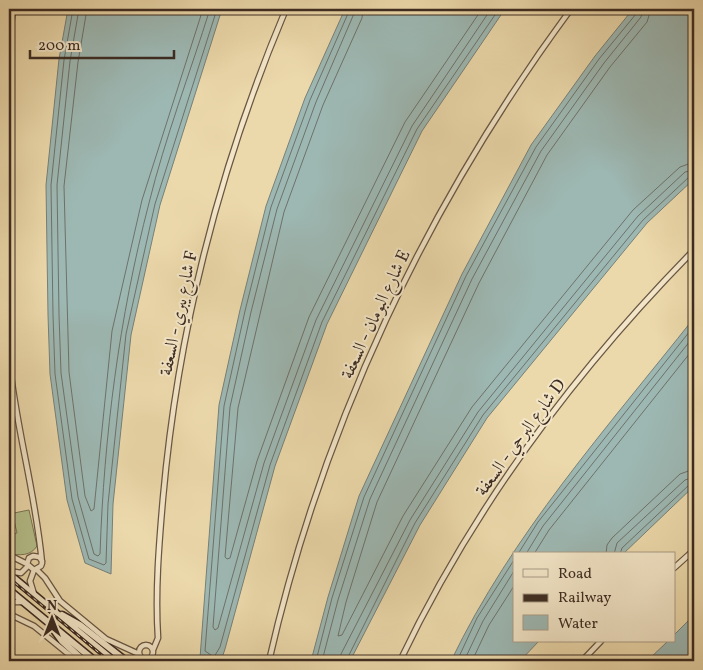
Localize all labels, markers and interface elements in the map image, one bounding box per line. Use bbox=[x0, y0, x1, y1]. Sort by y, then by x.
scale bar bbox=[30, 28, 174, 60]
text: 200 m bbox=[38, 36, 81, 57]
street label: شارع البومان - السعفة E bbox=[335, 246, 418, 384]
street label: شارع يبري - السعفة F bbox=[154, 249, 206, 378]
street label: شارع البرحي - السعفة D bbox=[470, 374, 573, 502]
legend bbox=[513, 552, 676, 642]
text: Road bbox=[558, 564, 592, 585]
text: Railway bbox=[558, 588, 611, 609]
north arrow bbox=[28, 592, 78, 642]
text: N bbox=[47, 597, 57, 616]
text: Water bbox=[558, 614, 598, 635]

